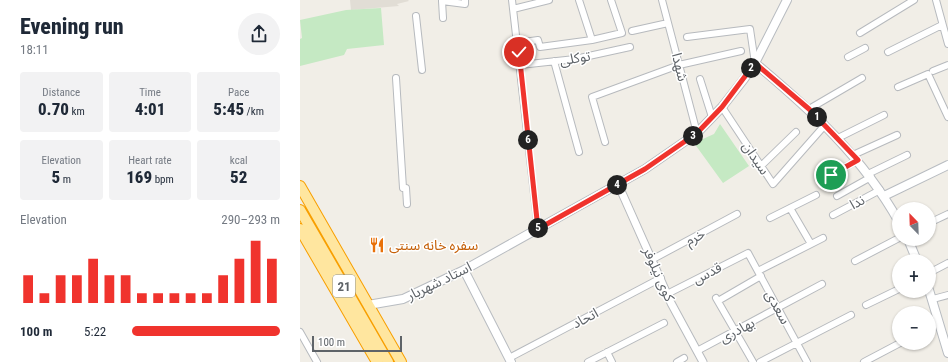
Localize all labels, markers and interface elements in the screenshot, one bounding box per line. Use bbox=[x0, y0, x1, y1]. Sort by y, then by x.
button: share bbox=[238, 13, 280, 55]
text: Evening run bbox=[20, 14, 124, 39]
pin bbox=[502, 35, 536, 69]
icon: check bbox=[508, 41, 530, 63]
text: 18:11 bbox=[20, 42, 49, 57]
street label: توکلی bbox=[558, 47, 592, 70]
street label: شهدا bbox=[668, 51, 691, 83]
pin: 2 bbox=[741, 58, 761, 78]
text: 2 bbox=[748, 61, 754, 74]
text: Distance bbox=[42, 86, 80, 99]
text: Time bbox=[139, 86, 161, 99]
text: Pace bbox=[228, 86, 249, 99]
text: 0.70 bbox=[38, 99, 69, 119]
text: 4:01 bbox=[135, 99, 165, 119]
text: 5:45 bbox=[213, 99, 244, 119]
text: km bbox=[69, 105, 85, 118]
text: /km bbox=[244, 105, 264, 118]
pin: 1 bbox=[807, 107, 827, 127]
text: 1 bbox=[814, 110, 820, 123]
pin: 3 bbox=[683, 126, 703, 146]
text: 3 bbox=[690, 129, 696, 142]
pin: 6 bbox=[518, 130, 538, 150]
text: 6 bbox=[525, 133, 531, 146]
street label: سیدان bbox=[738, 138, 773, 178]
text: Elevation bbox=[42, 154, 81, 167]
text: Heart rate bbox=[128, 154, 172, 167]
text: kcal bbox=[230, 154, 248, 167]
pin bbox=[814, 158, 848, 192]
icon: arrive bbox=[820, 164, 842, 186]
text: 5 bbox=[52, 167, 60, 187]
text: 169 bbox=[126, 167, 152, 187]
text: 52 bbox=[230, 167, 247, 187]
text: m bbox=[60, 173, 71, 186]
text: bpm bbox=[152, 173, 174, 186]
pin: 4 bbox=[607, 175, 627, 195]
text: 4 bbox=[614, 178, 620, 191]
street label: ندا bbox=[847, 191, 867, 212]
north arrow bbox=[892, 202, 936, 246]
map controls bbox=[892, 202, 936, 350]
text: Elevation bbox=[20, 212, 67, 227]
text: 290–293 m bbox=[221, 212, 280, 227]
pin: 5 bbox=[528, 218, 548, 238]
text: 5 bbox=[535, 221, 541, 234]
street label: خرم bbox=[682, 225, 709, 251]
restaurant icon: سفره خانه سنتی bbox=[368, 236, 386, 254]
place label: سفره خانه سنتی bbox=[389, 237, 478, 254]
street label: کوی نیلوفر bbox=[639, 243, 678, 304]
button: + bbox=[892, 254, 936, 298]
street label: استاد شهریار bbox=[403, 258, 474, 305]
street label: قدس bbox=[690, 259, 725, 288]
road number: 21 bbox=[333, 275, 355, 297]
street label: سعدی bbox=[761, 287, 794, 327]
street label: اتحاد bbox=[569, 305, 601, 331]
button: − bbox=[892, 306, 936, 350]
street label: بهادری bbox=[717, 314, 758, 347]
text: 100 m bbox=[20, 324, 52, 339]
text: 5:22 bbox=[84, 324, 106, 339]
scale bar bbox=[312, 334, 402, 353]
text: 100 m bbox=[318, 336, 345, 349]

